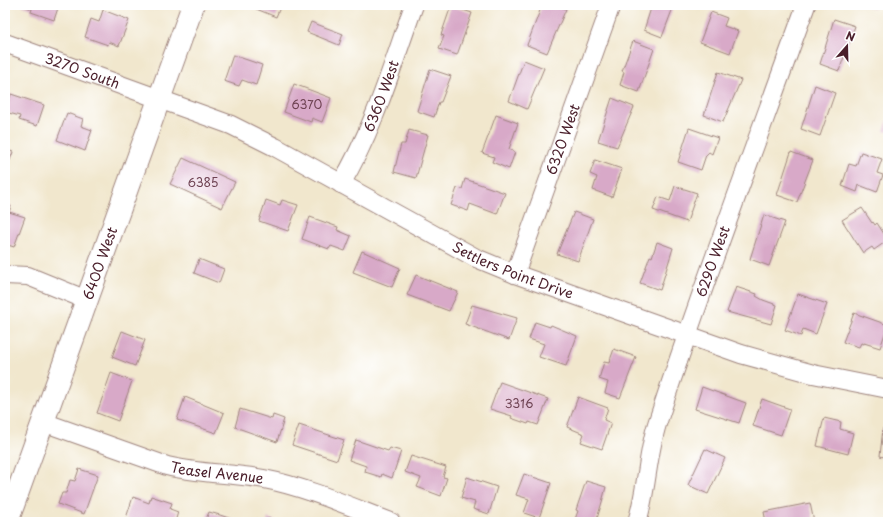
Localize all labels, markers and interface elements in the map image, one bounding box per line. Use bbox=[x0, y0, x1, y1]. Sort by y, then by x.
north arrow bbox=[827, 26, 867, 66]
text: N bbox=[844, 27, 858, 46]
street label: 3270 South bbox=[42, 47, 123, 94]
street label: 6360 West bbox=[358, 57, 404, 135]
house number: 6370 bbox=[292, 95, 323, 113]
street label: 6320 West bbox=[540, 100, 585, 178]
house number: 6385 bbox=[188, 173, 218, 191]
street label: 6290 West bbox=[690, 222, 735, 300]
street label: 6400 West bbox=[77, 223, 123, 302]
street label: Settlers Point Drive bbox=[449, 236, 576, 304]
house number: 3316 bbox=[505, 394, 533, 412]
street label: Teasel Avenue bbox=[168, 456, 266, 489]

